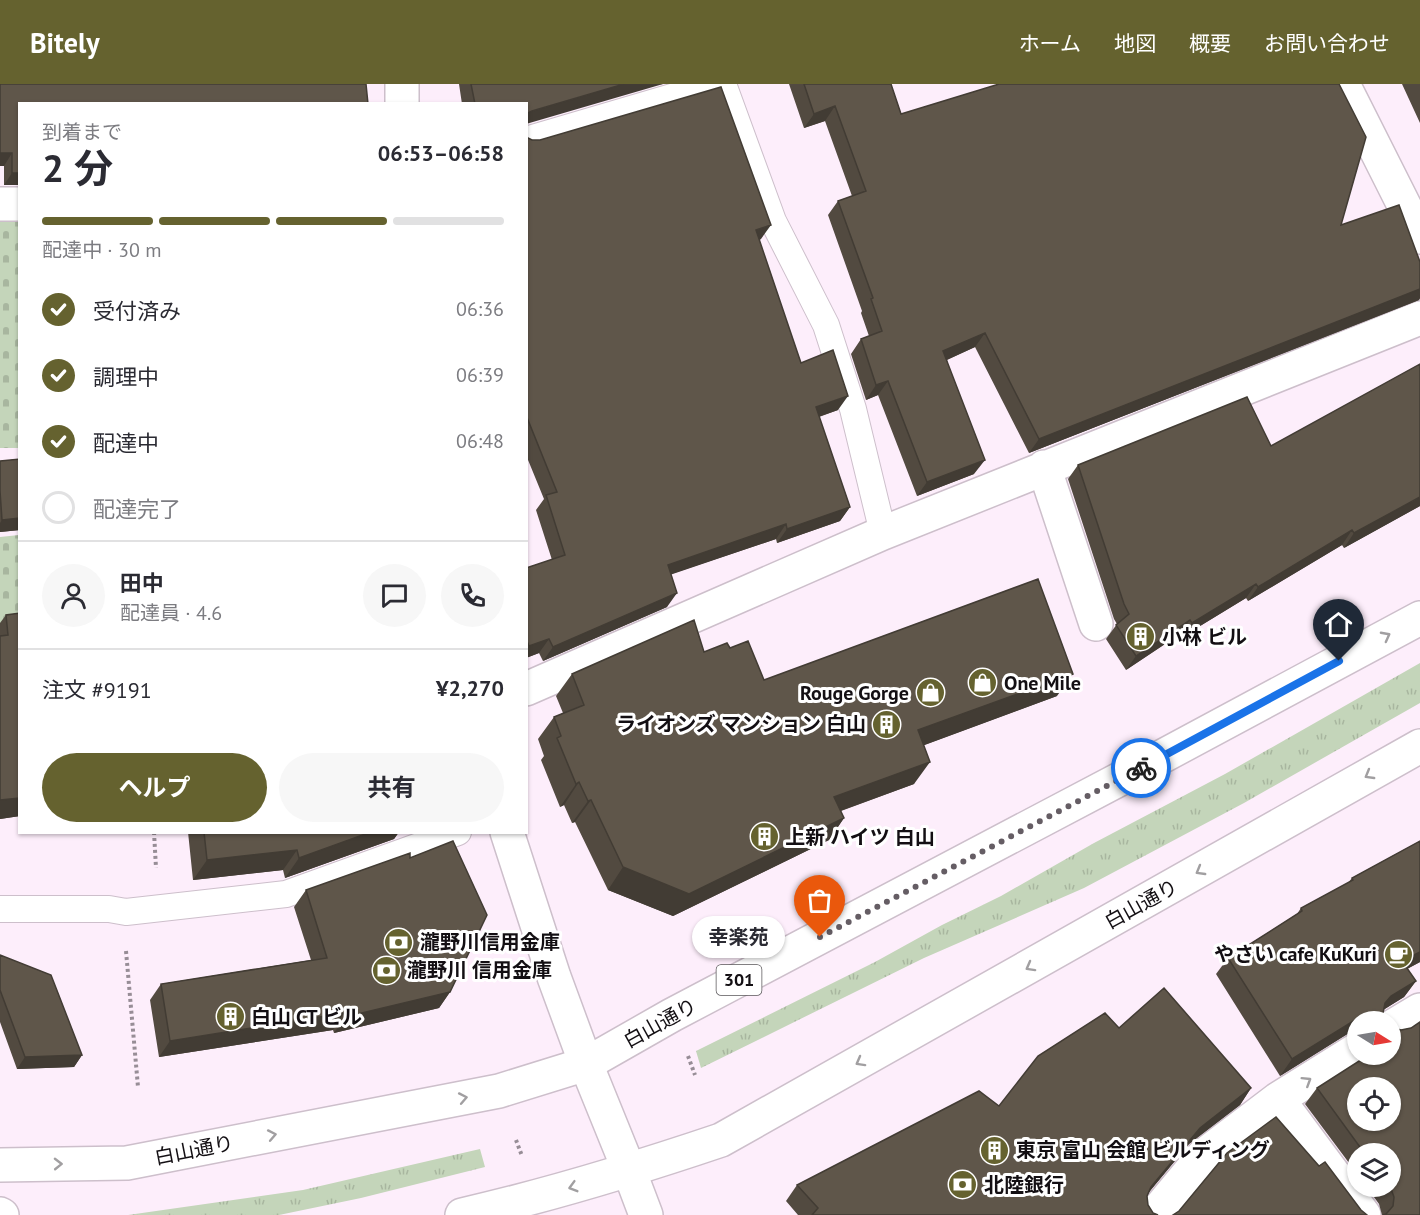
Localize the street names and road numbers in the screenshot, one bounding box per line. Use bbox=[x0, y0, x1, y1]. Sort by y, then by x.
street label: 白山通り bbox=[1100, 873, 1182, 935]
road number: 301 bbox=[716, 965, 762, 995]
street label: 白山通り bbox=[619, 992, 701, 1054]
street label: 白山通り bbox=[152, 1130, 236, 1170]

